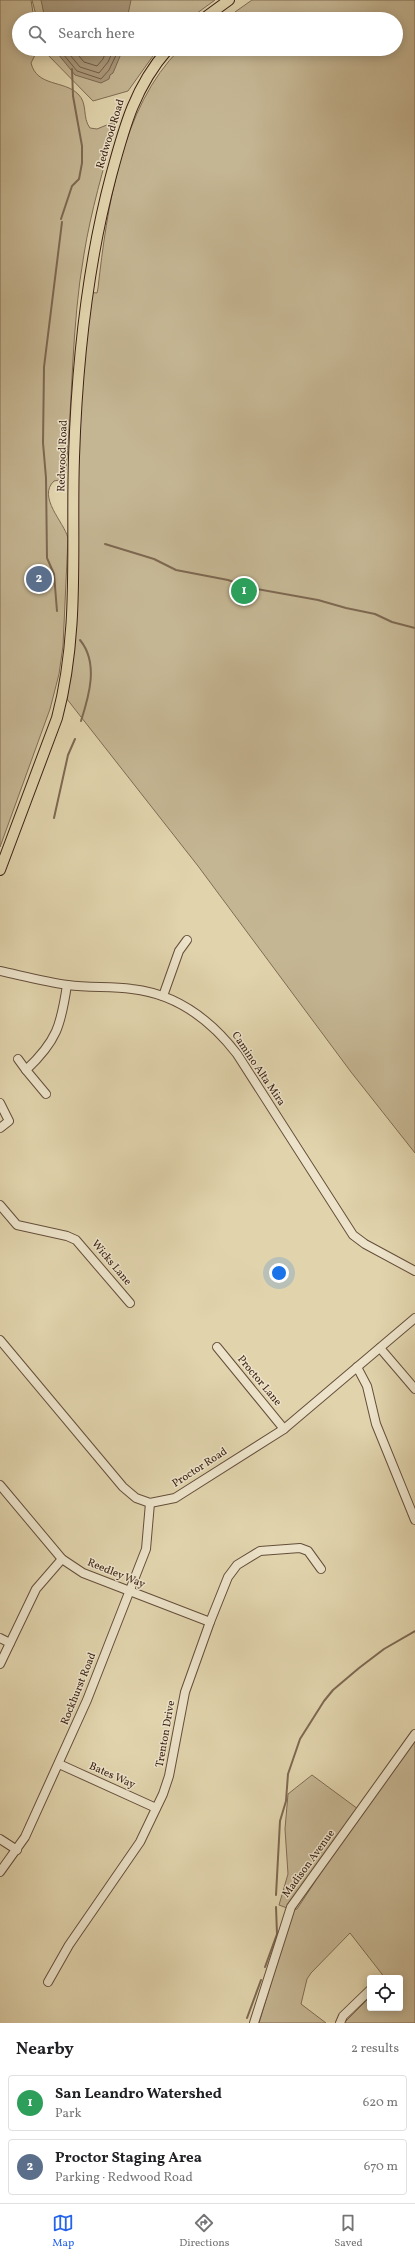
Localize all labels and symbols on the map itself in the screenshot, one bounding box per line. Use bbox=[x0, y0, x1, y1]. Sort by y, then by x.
street label: Redwood Road bbox=[93, 97, 129, 171]
street label: Redwood Road bbox=[54, 420, 72, 492]
pin: 2 bbox=[26, 564, 52, 594]
pin: 1 bbox=[231, 576, 257, 606]
street label: Camino Alta Mira bbox=[228, 1029, 289, 1109]
street label: Wicks Lane bbox=[88, 1237, 134, 1289]
your location bbox=[269, 1263, 289, 1283]
street label: Proctor Lane bbox=[233, 1353, 285, 1409]
street label: Proctor Road bbox=[169, 1445, 231, 1491]
street label: Reedley Way bbox=[85, 1556, 147, 1592]
street label: Rockhurst Road bbox=[58, 1651, 100, 1727]
street label: Trenton Drive bbox=[153, 1699, 179, 1769]
street label: Bates Way bbox=[87, 1759, 138, 1793]
street label: Madison Avenue bbox=[279, 1827, 339, 1901]

